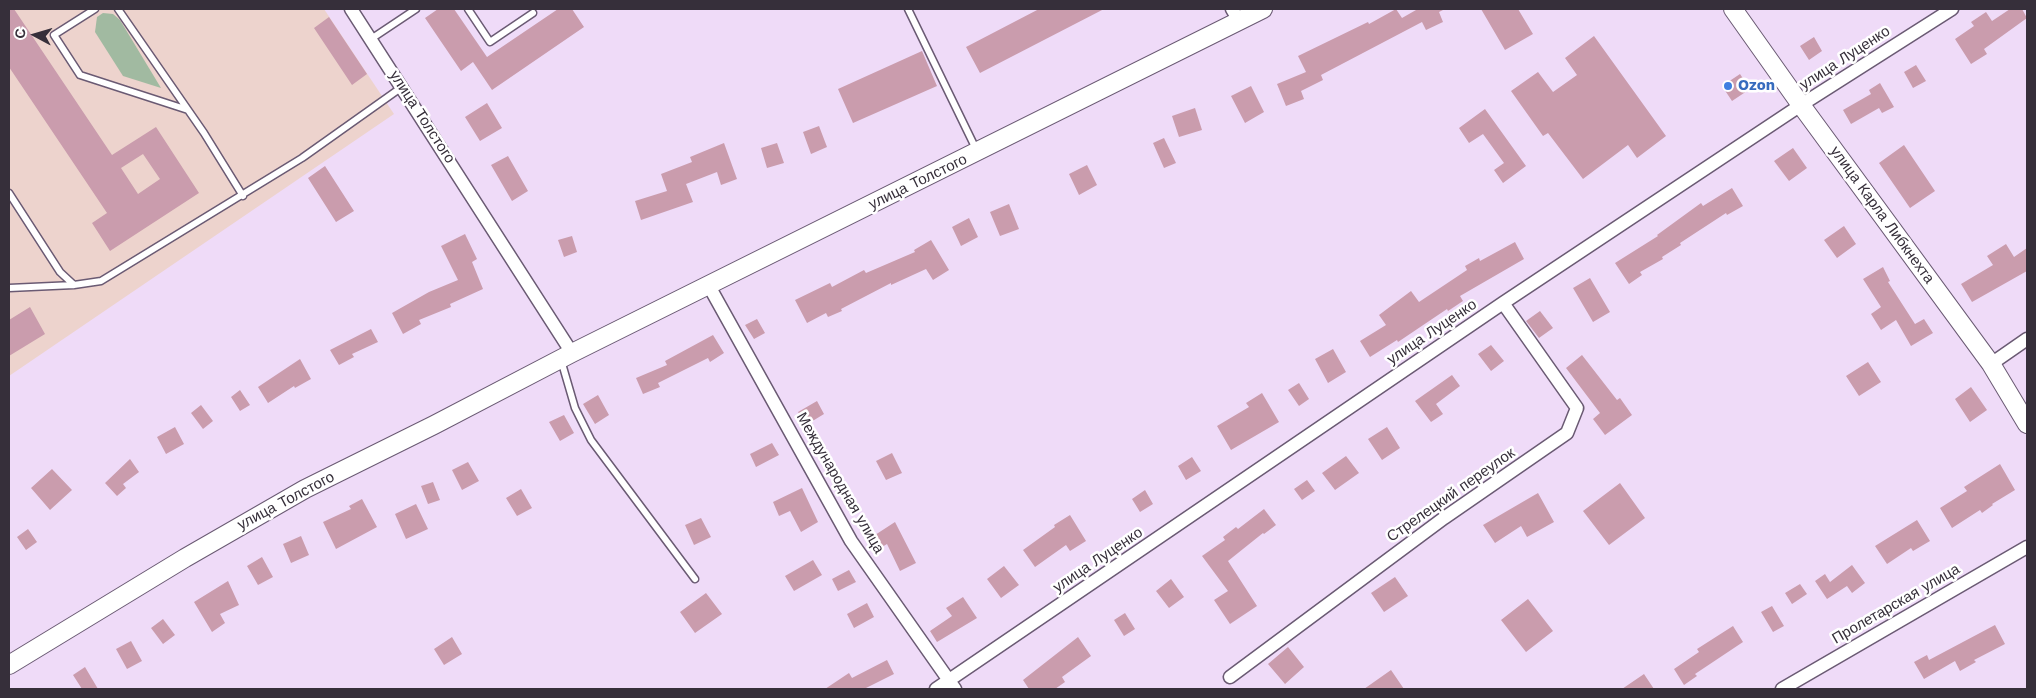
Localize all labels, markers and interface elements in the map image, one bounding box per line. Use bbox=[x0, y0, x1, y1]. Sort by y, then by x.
north arrow bbox=[10, 10, 60, 60]
street label: улица Луценко bbox=[1796, 22, 1894, 94]
text: С bbox=[12, 28, 29, 39]
street label: улица Толстого bbox=[385, 67, 459, 167]
place label: Ozon bbox=[1738, 77, 1775, 95]
marker: Ozon bbox=[1722, 80, 1734, 92]
street label: улица Карла Либкнехта bbox=[1826, 143, 1938, 287]
street label: улица Толстого bbox=[866, 150, 970, 214]
street label: улица Луценко bbox=[1384, 295, 1480, 369]
street label: Международная улица bbox=[792, 409, 888, 557]
street label: Стрелецкий переулок bbox=[1384, 444, 1518, 546]
street label: улица Толстого bbox=[234, 468, 338, 534]
street label: улица Луценко bbox=[1050, 523, 1146, 597]
street label: Пролетарская улица bbox=[1829, 560, 1963, 648]

